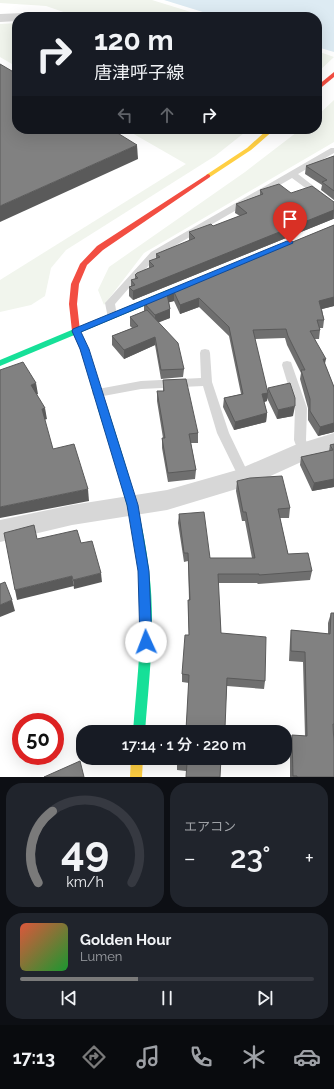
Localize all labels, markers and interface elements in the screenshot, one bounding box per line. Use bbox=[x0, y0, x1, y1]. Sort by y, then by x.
text: 120 m bbox=[94, 24, 174, 57]
icon: right bbox=[28, 28, 80, 80]
text: 唐津呼子線 bbox=[94, 62, 184, 83]
icon: left bbox=[114, 104, 136, 126]
icon: ahead bbox=[156, 104, 178, 126]
icon: right bbox=[198, 104, 220, 126]
pin bbox=[273, 202, 307, 243]
icon: arrive bbox=[279, 208, 301, 230]
position arrow bbox=[125, 621, 167, 663]
speed limit sign: 50 bbox=[12, 713, 64, 765]
text: 17:14 · 1 分 · 220 m bbox=[122, 736, 246, 754]
text: エアコン bbox=[184, 819, 236, 834]
text: 49 bbox=[61, 827, 109, 876]
text: 23° bbox=[230, 840, 271, 875]
text: − bbox=[184, 845, 196, 871]
text: + bbox=[305, 845, 314, 871]
text: km/h bbox=[66, 874, 104, 890]
text: Golden Hour bbox=[80, 931, 171, 949]
text: Lumen bbox=[80, 949, 122, 964]
icon: previous bbox=[58, 987, 80, 1009]
icon: pause bbox=[156, 987, 178, 1009]
icon: next bbox=[254, 987, 276, 1009]
icon: directions bbox=[80, 1043, 108, 1071]
icon: music bbox=[134, 1043, 162, 1071]
icon: phone bbox=[187, 1043, 215, 1071]
icon: climate bbox=[240, 1043, 268, 1071]
icon: car bbox=[293, 1043, 321, 1071]
text: 17:13 bbox=[13, 1047, 55, 1068]

